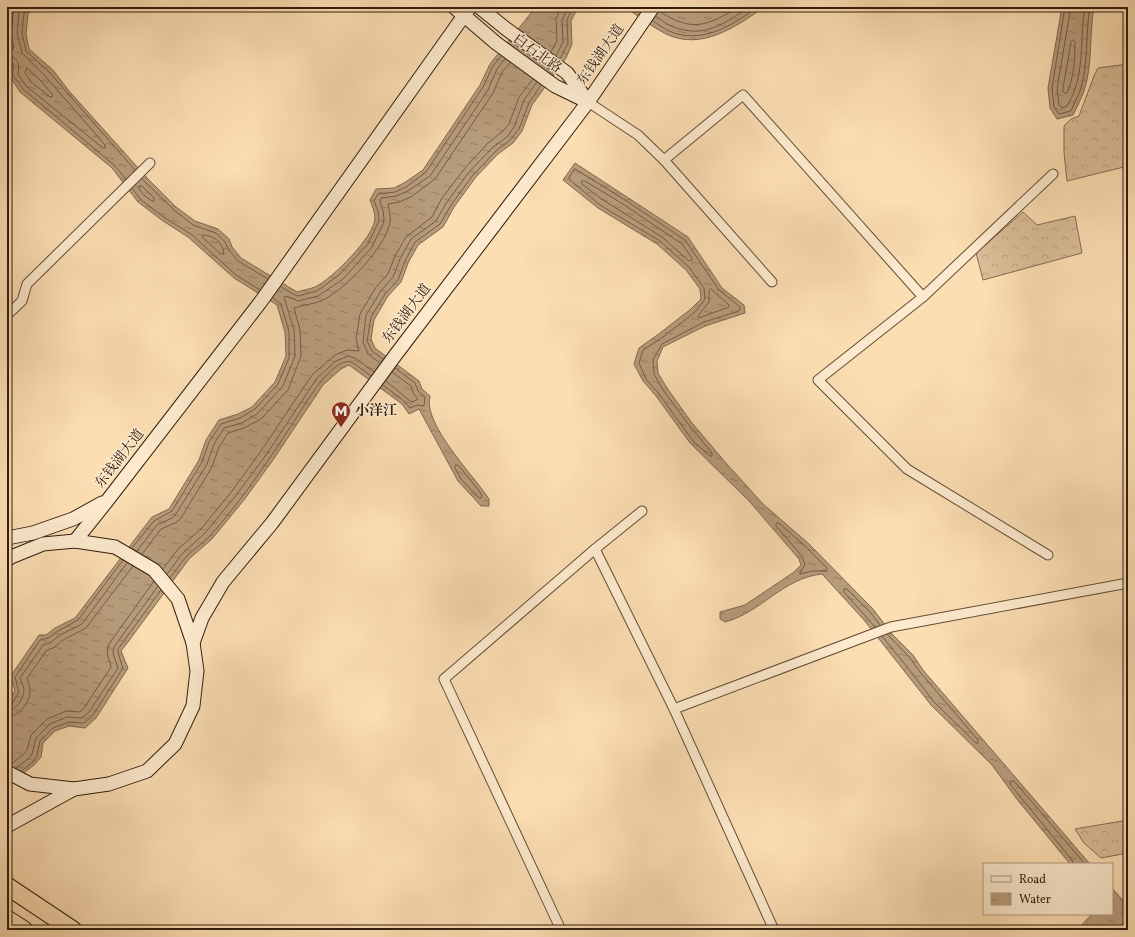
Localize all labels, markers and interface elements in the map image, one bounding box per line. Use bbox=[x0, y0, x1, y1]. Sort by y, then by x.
street label: 东钱湖大道 bbox=[573, 21, 629, 89]
street label: 白石北路 bbox=[509, 30, 565, 78]
street label: 东钱湖大道 bbox=[378, 280, 436, 348]
metro station icon: 小洋江 bbox=[330, 400, 352, 428]
place label: 小洋江 bbox=[355, 402, 397, 421]
street label: 东钱湖大道 bbox=[91, 426, 149, 492]
legend bbox=[983, 863, 1113, 915]
text: Road bbox=[1019, 872, 1046, 888]
text: Water bbox=[1019, 892, 1051, 908]

